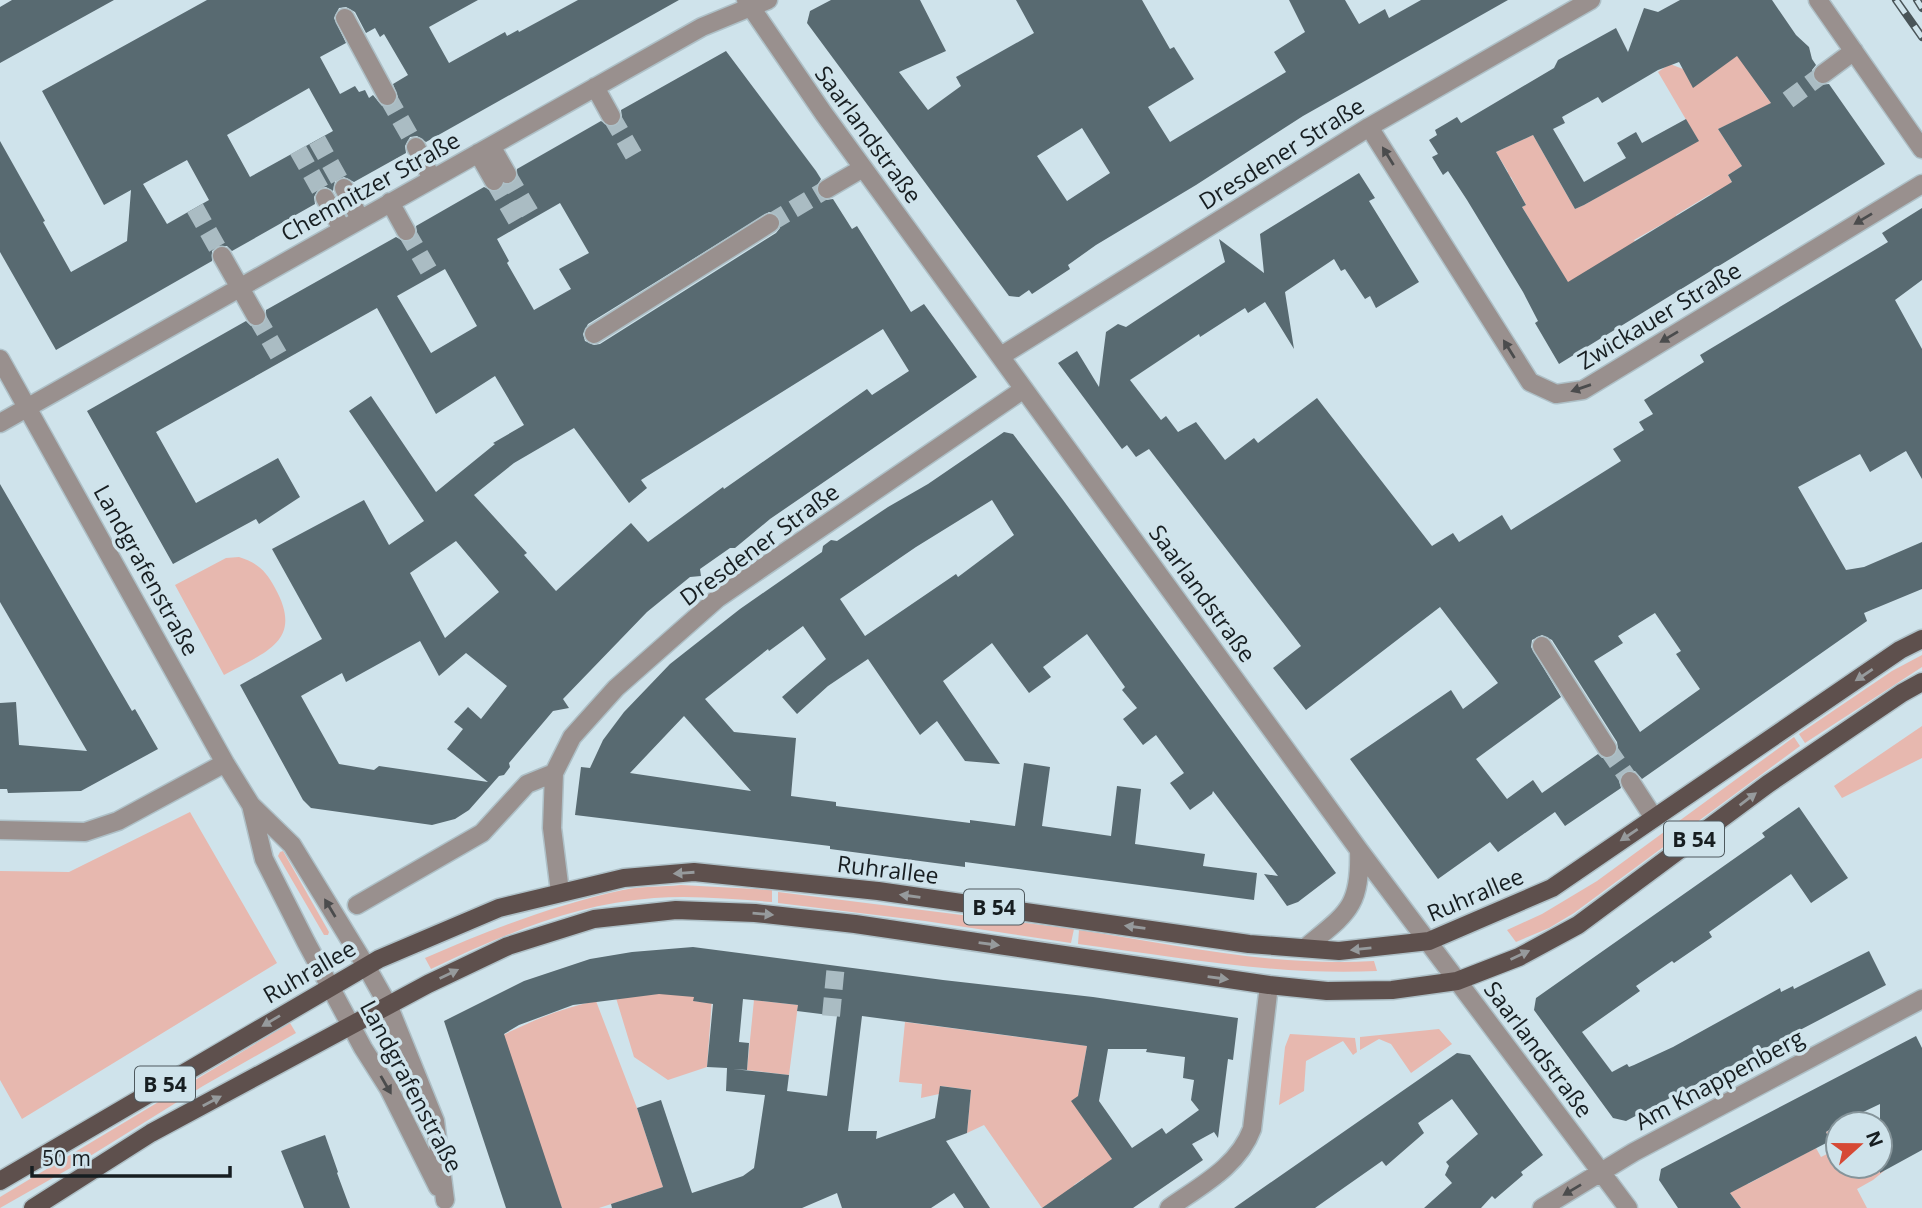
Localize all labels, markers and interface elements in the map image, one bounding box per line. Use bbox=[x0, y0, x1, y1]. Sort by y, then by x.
street label: Saarlandstraße bbox=[808, 59, 930, 209]
street label: Dresdener Straße bbox=[1192, 89, 1370, 217]
street label: Chemnitzer Straße bbox=[275, 123, 465, 249]
one-way arrow bbox=[1381, 146, 1394, 166]
one-way arrow bbox=[1854, 213, 1873, 225]
street label: Zwickauer Straße bbox=[1571, 254, 1747, 376]
one-way arrow bbox=[1660, 331, 1679, 344]
one-way arrow bbox=[1502, 339, 1515, 358]
one-way arrow bbox=[1571, 383, 1592, 394]
street label: Dresdener Straße bbox=[673, 475, 845, 613]
street label: Landgrafenstraße bbox=[87, 479, 207, 661]
street label: Saarlandstraße bbox=[1142, 518, 1264, 668]
one-way arrow bbox=[1855, 668, 1873, 682]
one-way arrow bbox=[1739, 793, 1757, 807]
road number: B 54 bbox=[1664, 822, 1724, 856]
one-way arrow bbox=[1620, 828, 1639, 841]
street label: Ruhrallee bbox=[835, 847, 941, 891]
street label: Ruhrallee bbox=[1422, 859, 1528, 929]
one-way arrow bbox=[672, 868, 694, 879]
one-way arrow bbox=[899, 890, 921, 901]
road number: B 54 bbox=[964, 890, 1024, 925]
one-way arrow bbox=[324, 898, 337, 917]
one-way arrow bbox=[752, 909, 774, 920]
one-way arrow bbox=[1124, 921, 1146, 932]
street label: Ruhrallee bbox=[257, 932, 361, 1010]
one-way arrow bbox=[978, 938, 1000, 949]
one-way arrow bbox=[1350, 944, 1372, 955]
one-way arrow bbox=[1510, 950, 1530, 961]
one-way arrow bbox=[439, 969, 459, 980]
one-way arrow bbox=[1207, 972, 1229, 983]
street label: Saarlandstraße bbox=[1477, 974, 1601, 1124]
street label: Landgrafenstraße bbox=[353, 994, 471, 1178]
one-way arrow bbox=[262, 1014, 281, 1027]
street label: Am Knappenberg bbox=[1629, 1021, 1809, 1137]
road number: B 54 bbox=[135, 1066, 195, 1102]
one-way arrow bbox=[380, 1076, 392, 1095]
one-way arrow bbox=[202, 1095, 221, 1107]
north arrow bbox=[1824, 1110, 1894, 1180]
text: N bbox=[1860, 1127, 1890, 1151]
scale bar bbox=[32, 1134, 229, 1178]
text: 50 m bbox=[42, 1144, 91, 1172]
one-way arrow bbox=[1562, 1183, 1581, 1196]

